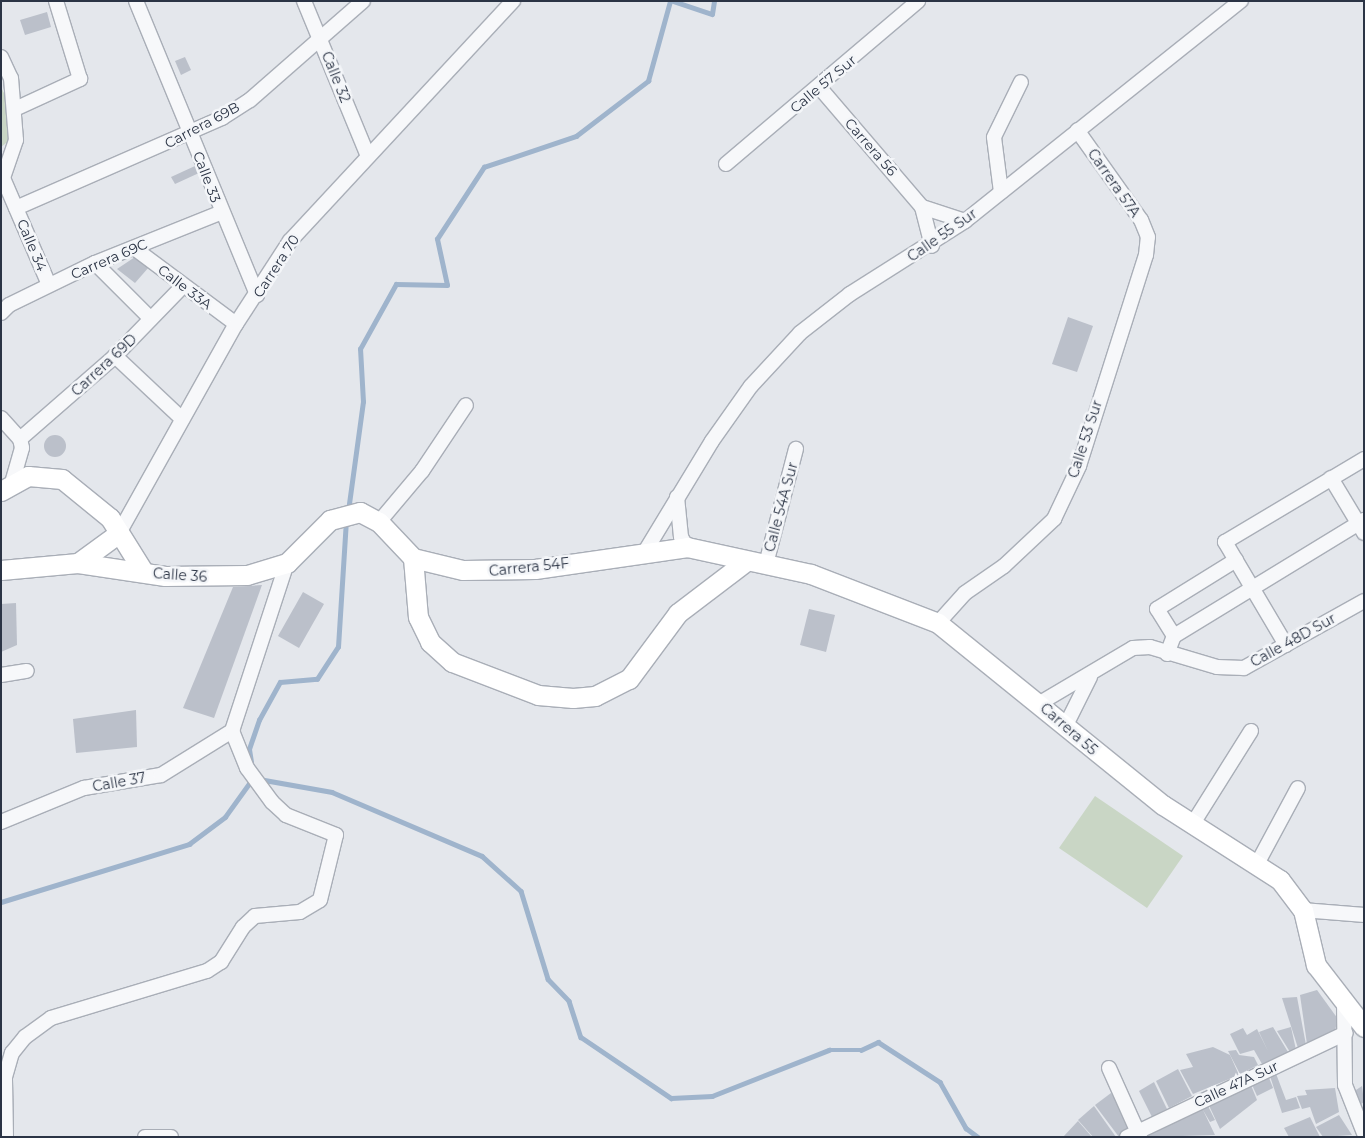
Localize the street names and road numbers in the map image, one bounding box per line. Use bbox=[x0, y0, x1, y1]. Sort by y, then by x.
street label: Calle 32 bbox=[318, 49, 354, 105]
street label: Calle 57 Sur bbox=[787, 52, 859, 116]
street label: Carrera 69B bbox=[162, 98, 242, 152]
street label: Carrera 56 bbox=[841, 115, 901, 179]
street label: Carrera 57A bbox=[1084, 146, 1144, 220]
street label: Calle 33 bbox=[190, 149, 224, 205]
street label: Calle 55 Sur bbox=[904, 205, 980, 265]
street label: Calle 34 bbox=[14, 216, 50, 274]
street label: Carrera 70 bbox=[249, 231, 303, 301]
street label: Carrera 69C bbox=[68, 235, 150, 283]
street label: Calle 33A bbox=[155, 261, 215, 313]
street label: Carrera 69D bbox=[68, 331, 140, 399]
street label: Calle 53 Sur bbox=[1065, 398, 1105, 480]
street label: Calle 54A Sur bbox=[761, 460, 801, 554]
street label: Carrera 54F bbox=[488, 554, 570, 580]
street label: Calle 36 bbox=[152, 565, 208, 585]
street label: Calle 48D Sur bbox=[1247, 610, 1339, 670]
street label: Carrera 55 bbox=[1037, 700, 1101, 758]
street label: Calle 37 bbox=[91, 769, 147, 795]
street label: Calle 47A Sur bbox=[1191, 1057, 1281, 1111]

